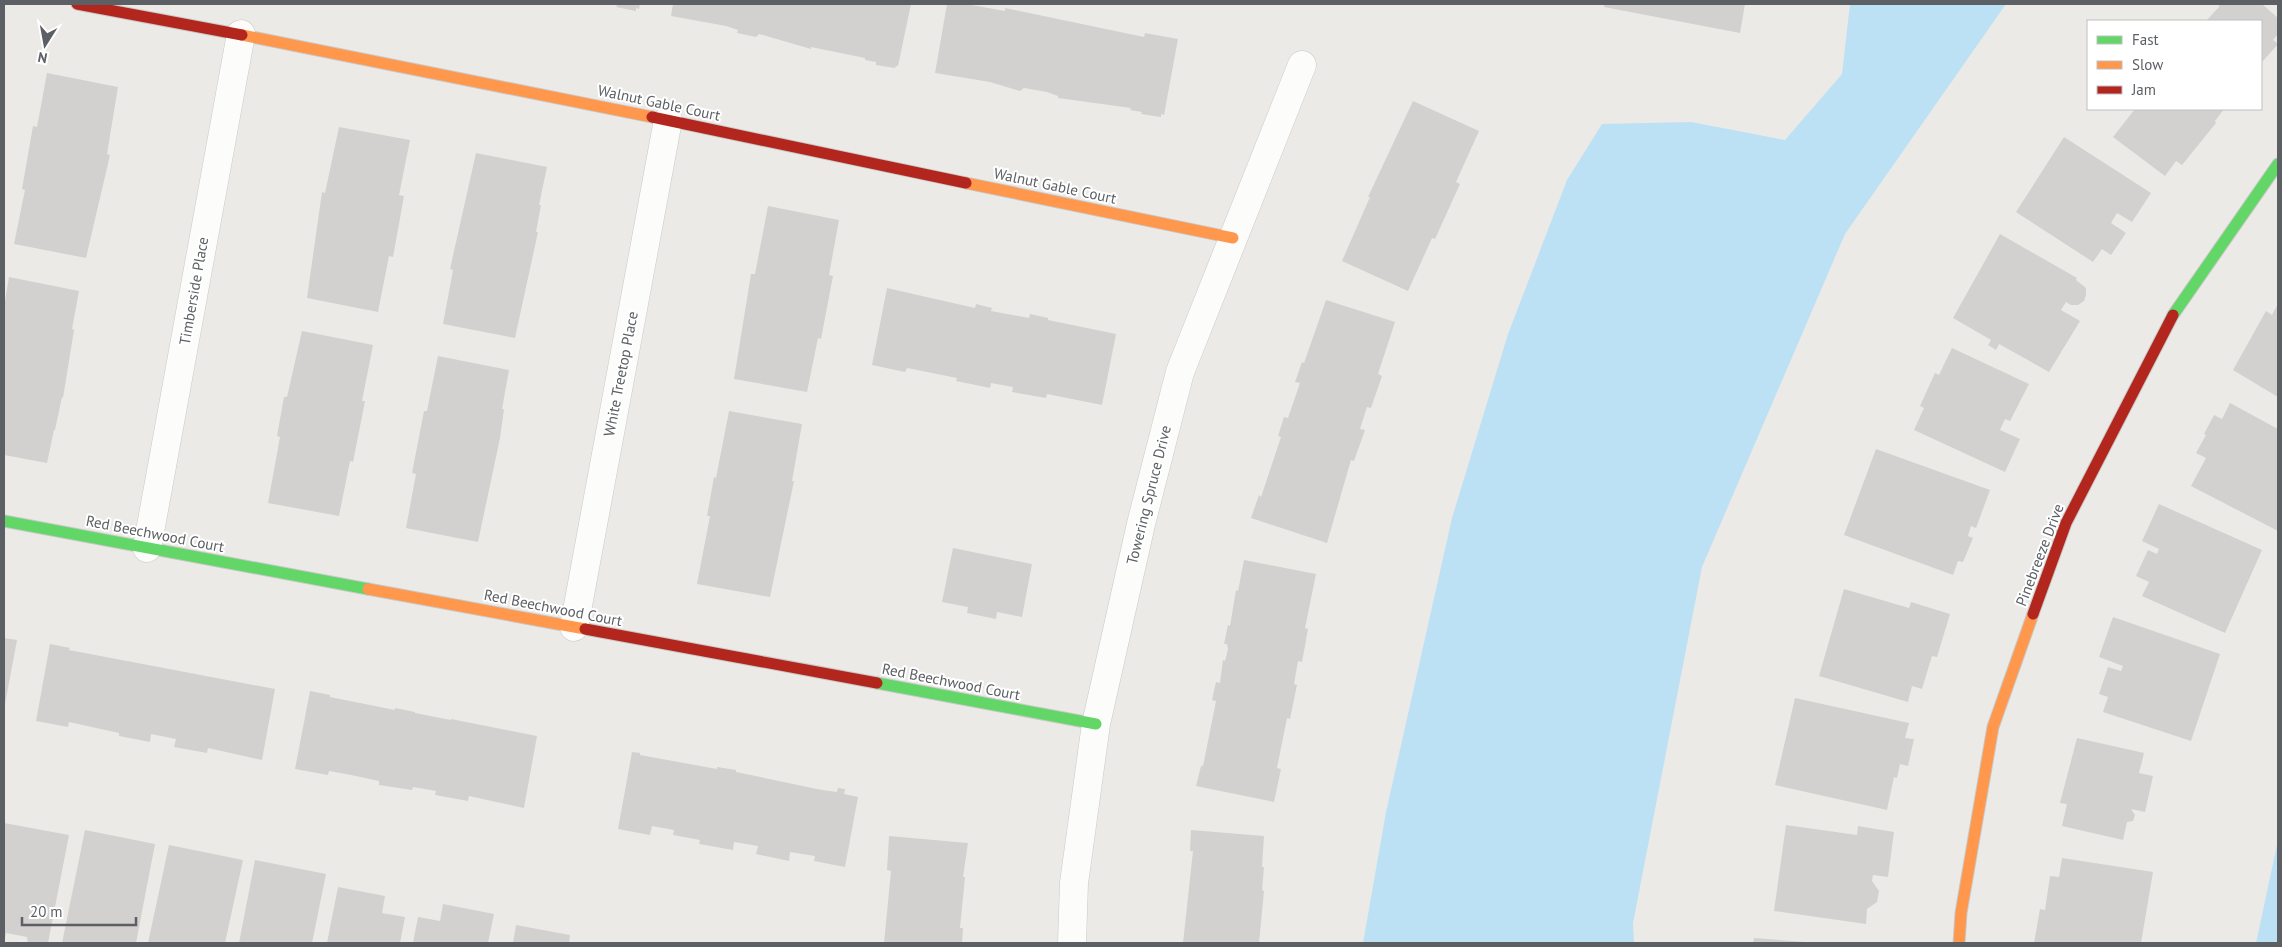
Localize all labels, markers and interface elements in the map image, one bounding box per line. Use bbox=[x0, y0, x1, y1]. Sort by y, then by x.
north arrow bbox=[20, 20, 70, 70]
legend bbox=[2087, 20, 2262, 110]
text: Fast bbox=[2132, 30, 2159, 49]
text: N bbox=[36, 48, 49, 67]
text: Slow bbox=[2132, 55, 2163, 74]
street label: Walnut Gable Court bbox=[596, 80, 722, 125]
text: Jam bbox=[2131, 80, 2156, 99]
street label: Walnut Gable Court bbox=[992, 163, 1118, 208]
street label: Timberside Place bbox=[175, 235, 212, 347]
street label: White Treetop Place bbox=[599, 310, 642, 438]
street label: Towering Spruce Drive bbox=[1122, 423, 1175, 567]
street label: Pinebreeze Drive bbox=[2011, 501, 2068, 609]
street label: Red Beechwood Court bbox=[84, 511, 226, 556]
street label: Red Beechwood Court bbox=[482, 585, 624, 630]
street label: Red Beechwood Court bbox=[880, 659, 1022, 704]
scale bar bbox=[22, 894, 136, 926]
text: 20 m bbox=[30, 902, 63, 921]

